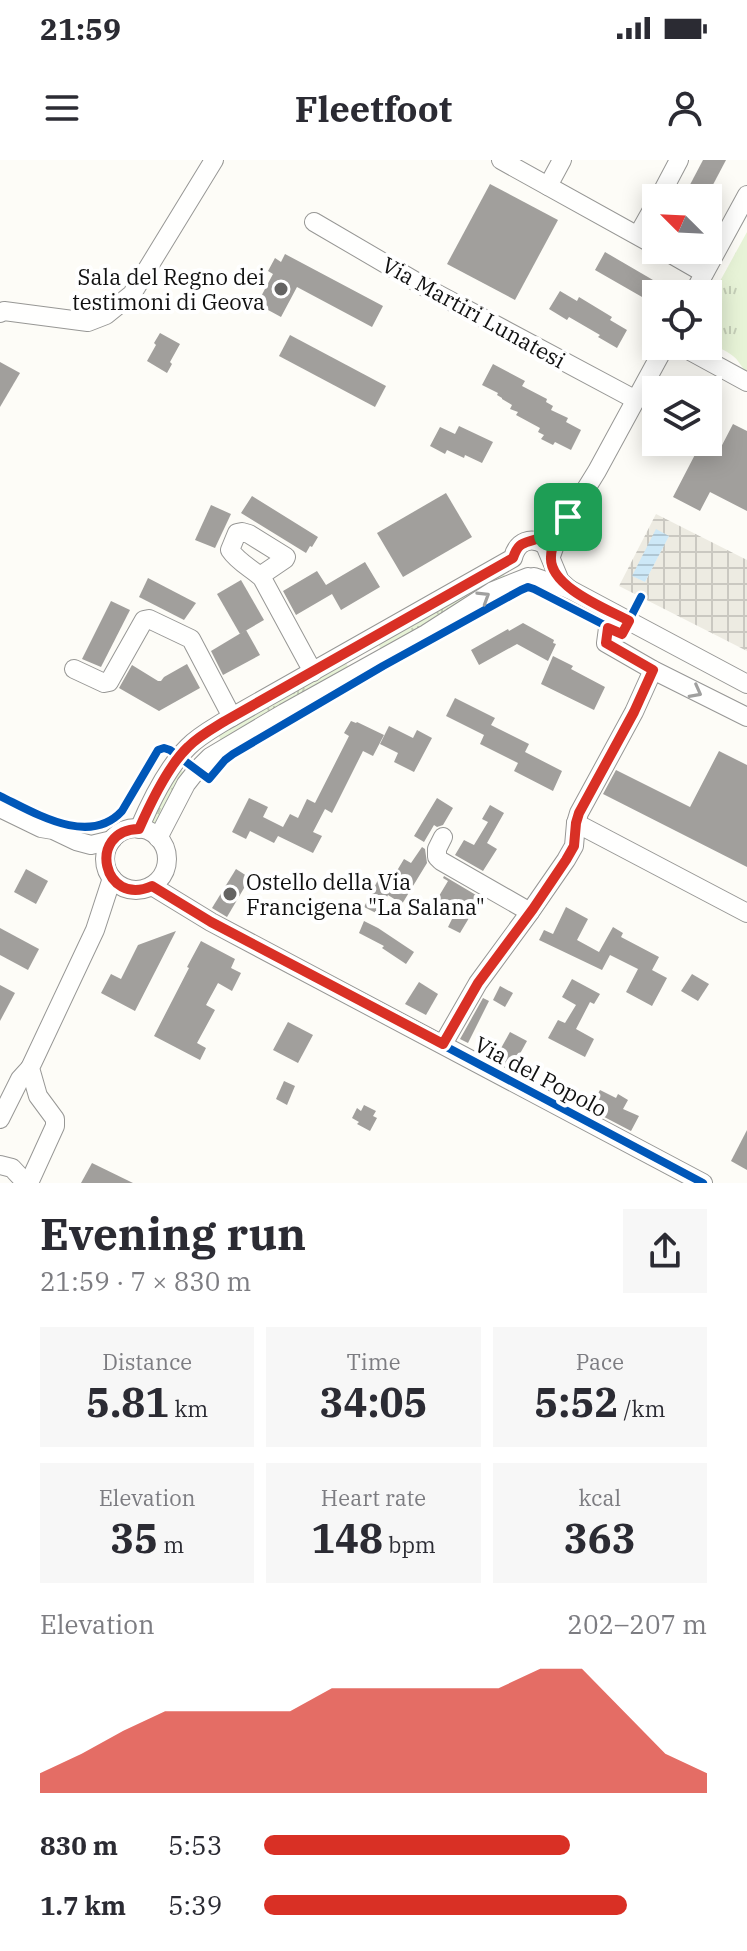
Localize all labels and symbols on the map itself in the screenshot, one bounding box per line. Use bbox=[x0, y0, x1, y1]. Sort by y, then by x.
north arrow bbox=[642, 184, 722, 264]
street label: Via Martiri Lunatesi bbox=[377, 250, 571, 375]
place label: Sala del Regno dei testimoni di Geova bbox=[72, 262, 265, 316]
marker: Sala del Regno dei testimoni di Geova bbox=[272, 280, 290, 298]
pin bbox=[534, 483, 602, 551]
one-way arrow bbox=[475, 591, 490, 607]
one-way arrow bbox=[688, 682, 703, 697]
place label: Ostello della Via Francigena "La Salana" bbox=[246, 867, 485, 921]
marker: Ostello della Via Francigena "La Salana" bbox=[221, 885, 239, 903]
street label: Via del Popolo bbox=[470, 1029, 612, 1123]

